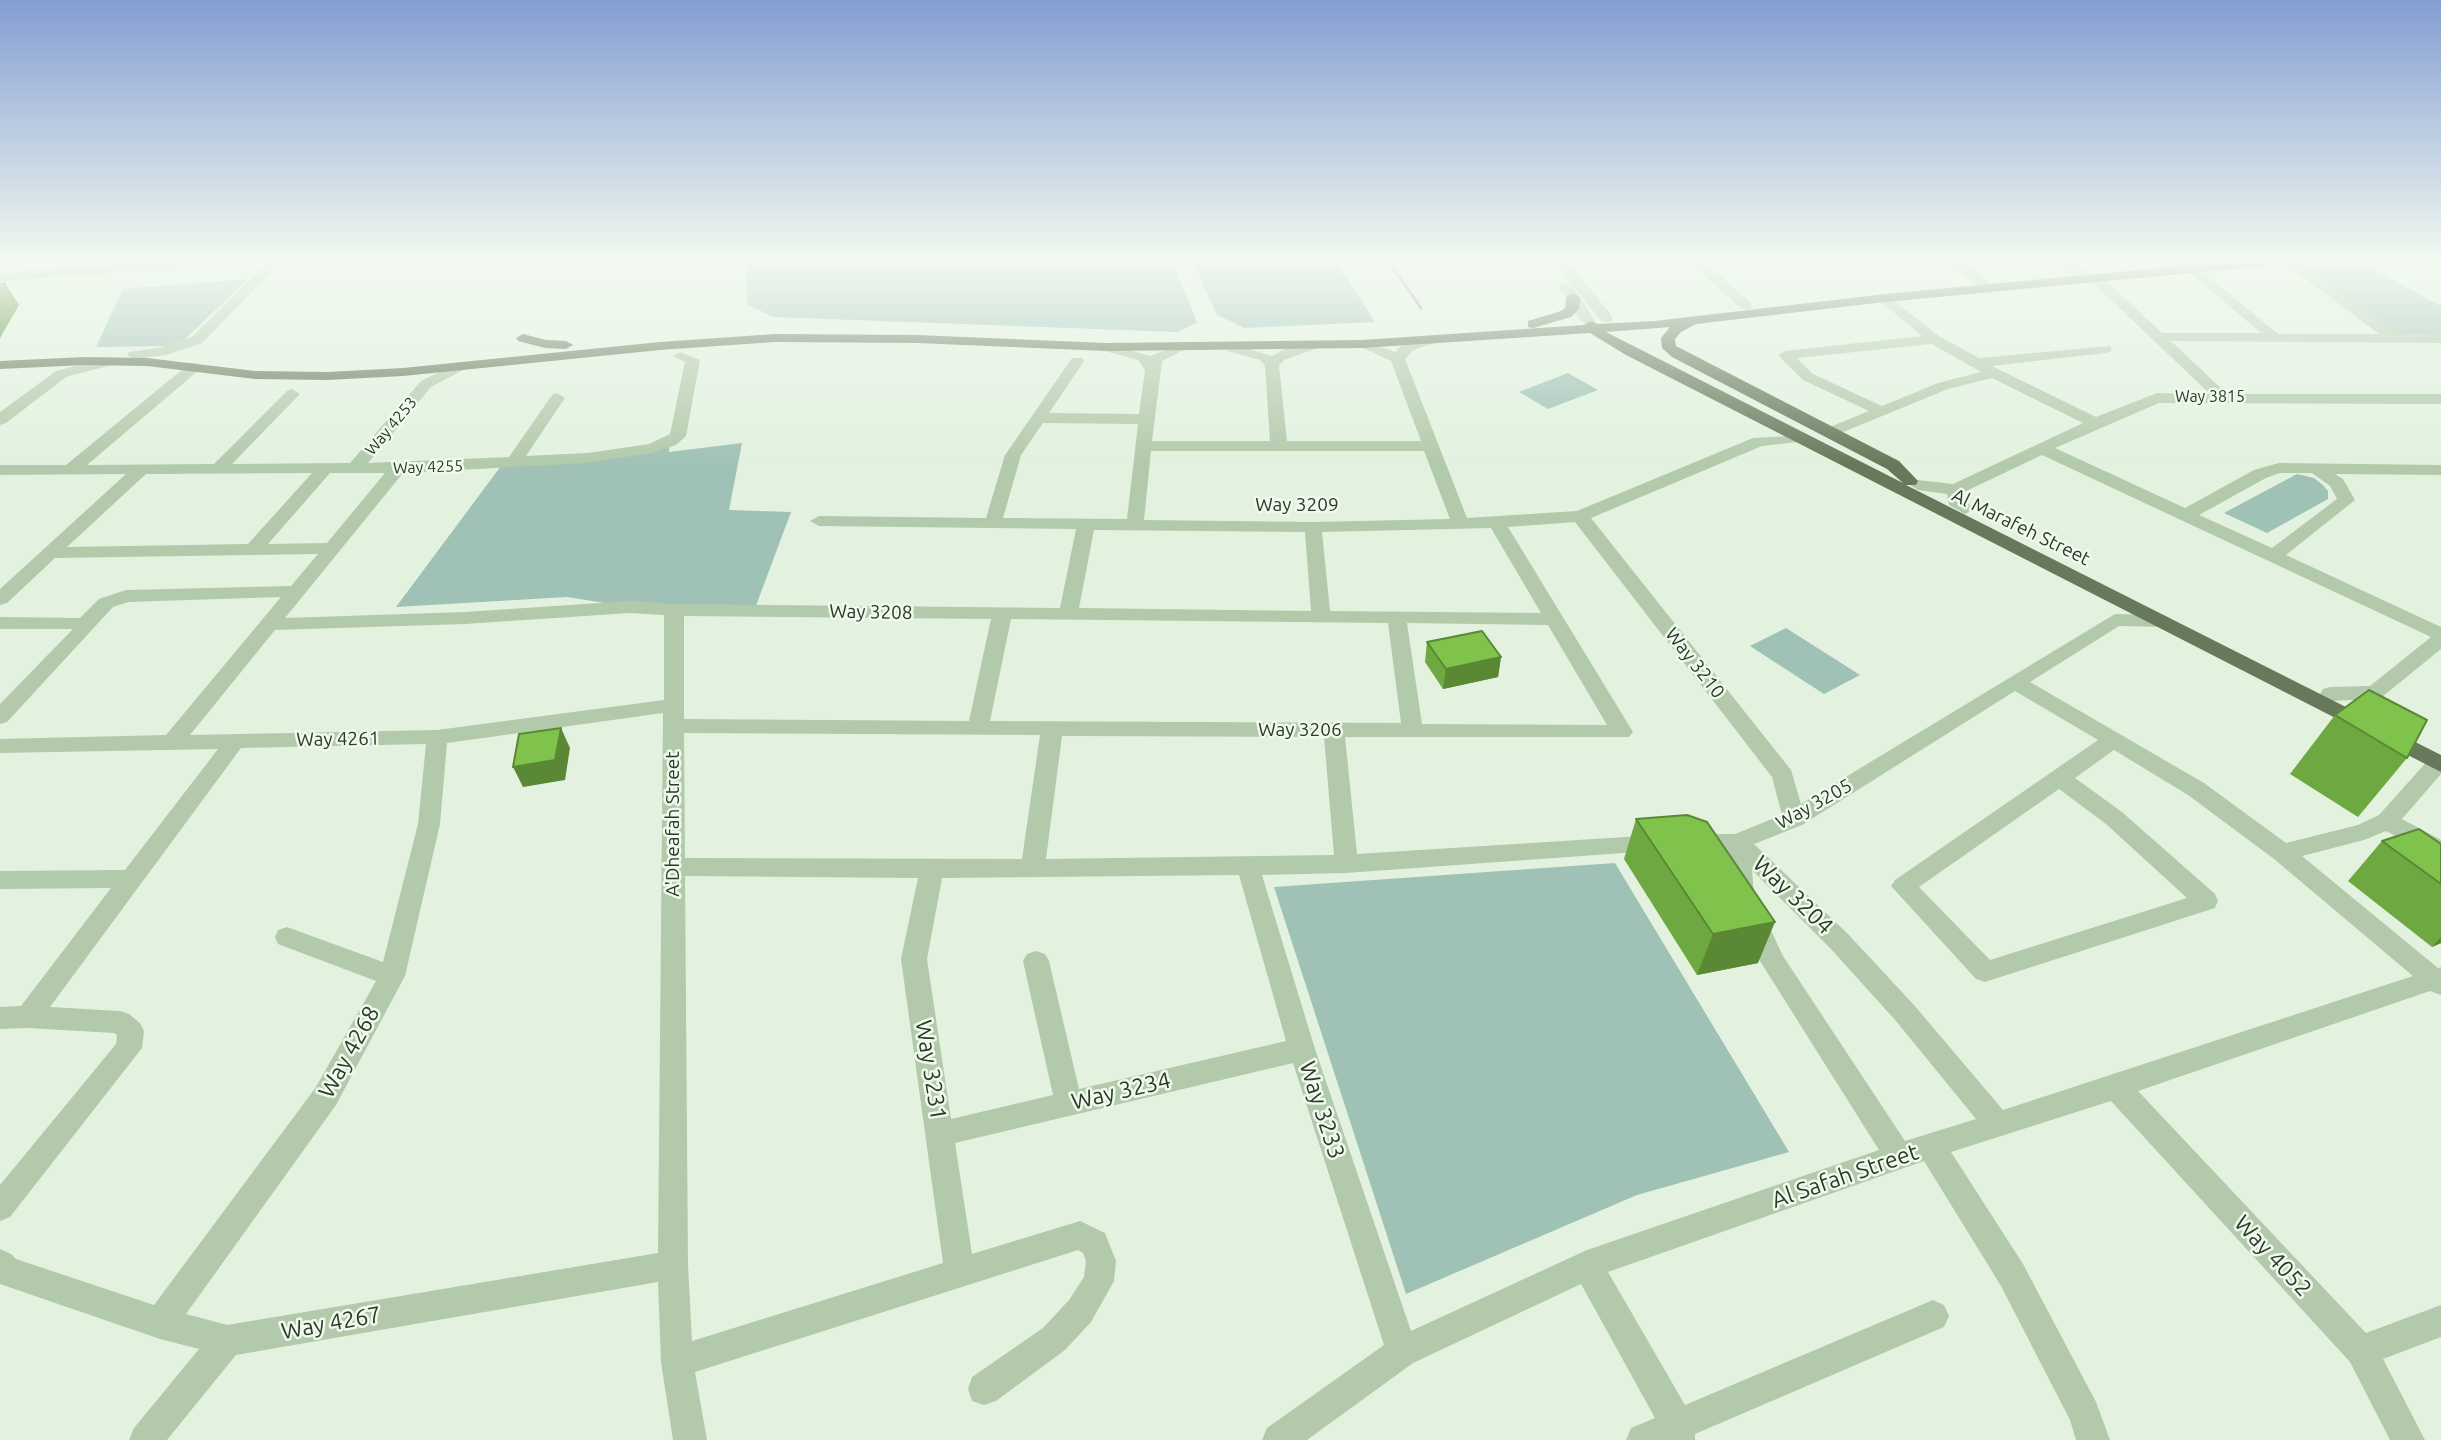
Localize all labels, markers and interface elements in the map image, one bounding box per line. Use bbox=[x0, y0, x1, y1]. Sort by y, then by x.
street label: Way 3815 bbox=[2175, 387, 2245, 407]
street label: Way 4253 bbox=[361, 393, 421, 459]
street label: Way 4255 bbox=[393, 456, 463, 478]
street label: Al Marafeh Street bbox=[1948, 484, 2094, 570]
street label: Way 3209 bbox=[1255, 494, 1339, 516]
street label: Way 3208 bbox=[829, 600, 913, 624]
street label: Way 3210 bbox=[1660, 623, 1730, 703]
street label: Way 3206 bbox=[1258, 719, 1342, 741]
street label: Way 4261 bbox=[296, 727, 380, 751]
street label: A'Dheafah Street bbox=[662, 751, 684, 897]
street label: Way 3205 bbox=[1772, 774, 1856, 834]
street label: Way 3204 bbox=[1747, 850, 1839, 940]
street label: Way 4268 bbox=[312, 1001, 386, 1103]
street label: Way 3231 bbox=[909, 1018, 953, 1122]
street label: Way 3233 bbox=[1293, 1058, 1351, 1162]
street label: Way 3234 bbox=[1069, 1066, 1173, 1116]
street label: Al Safah Street bbox=[1768, 1138, 1922, 1214]
street label: Way 4052 bbox=[2229, 1210, 2317, 1302]
street label: Way 4267 bbox=[279, 1301, 383, 1345]

